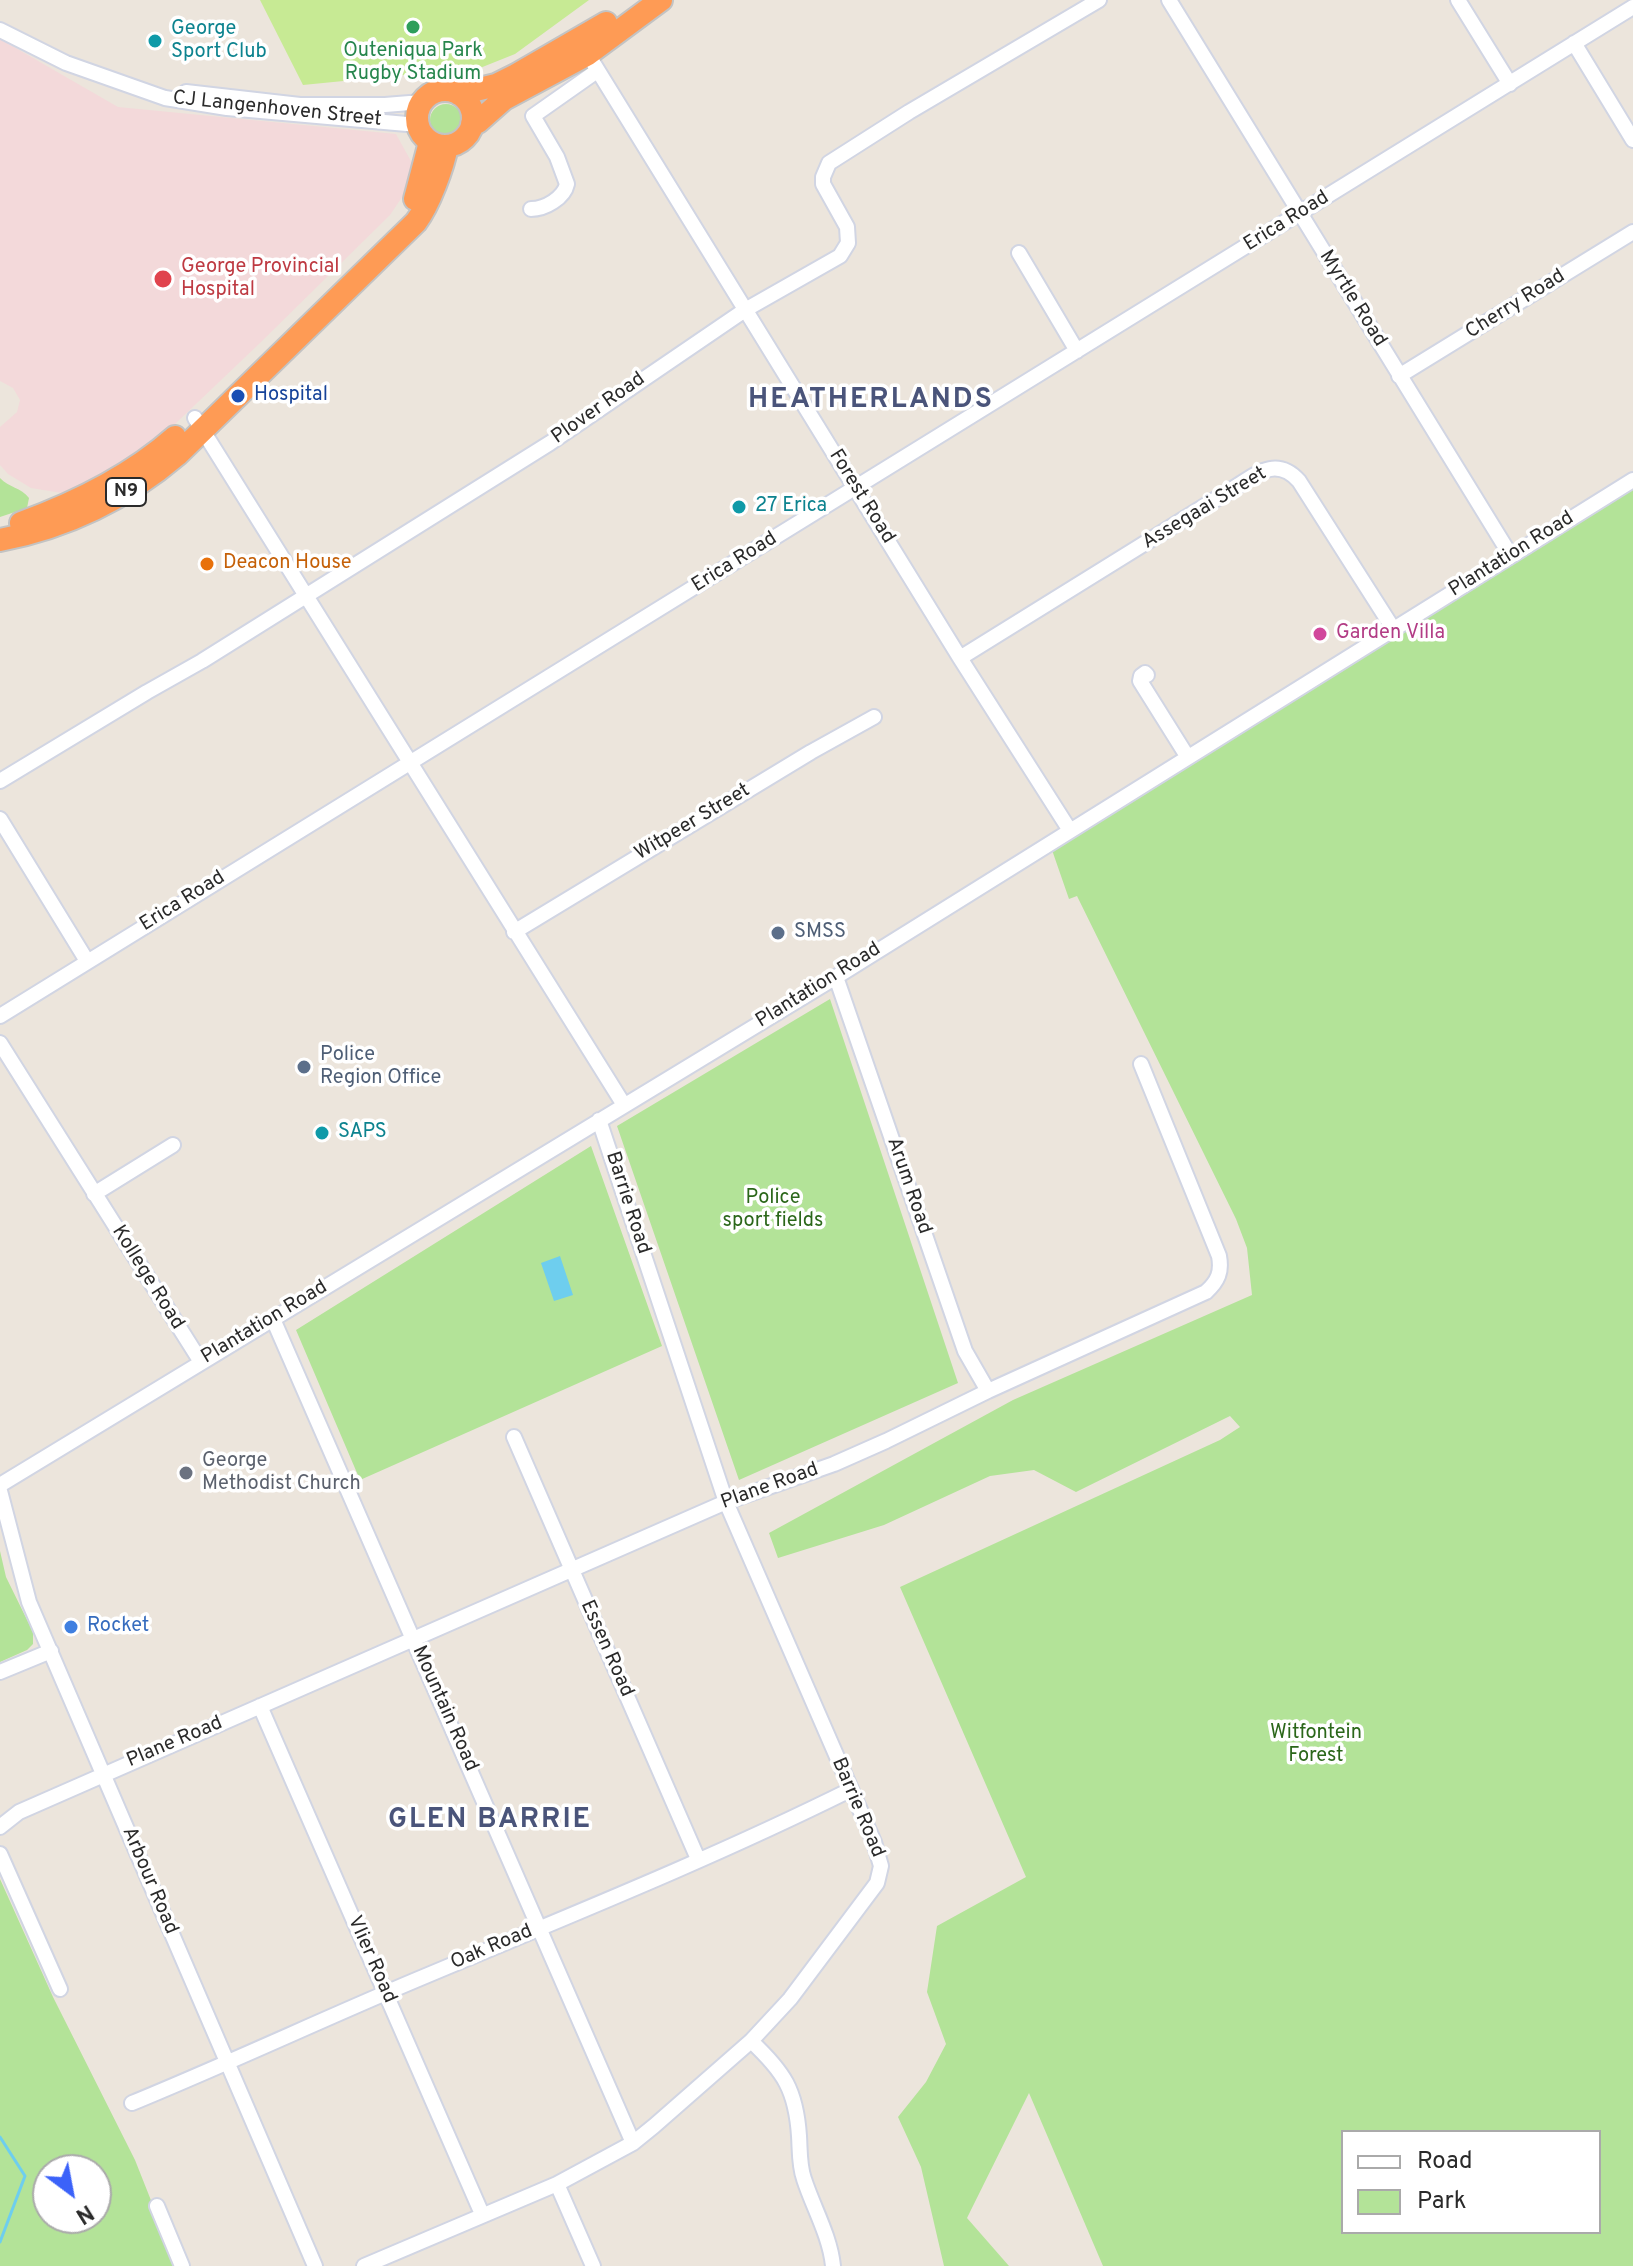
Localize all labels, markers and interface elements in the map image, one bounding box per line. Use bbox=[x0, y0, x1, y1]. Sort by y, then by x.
place label: George Sport Club bbox=[171, 18, 267, 65]
marker: Outeniqua Park Rugby Stadium bbox=[404, 18, 422, 36]
marker: George Sport Club bbox=[146, 32, 164, 50]
place label: Outeniqua Park Rugby Stadium bbox=[343, 40, 483, 87]
street label: CJ Langenhoven Street bbox=[171, 87, 383, 133]
street label: Erica Road bbox=[1240, 186, 1334, 258]
street label: Myrtle Road bbox=[1313, 246, 1391, 352]
place label: George Provincial Hospital bbox=[181, 256, 339, 303]
street label: Cherry Road bbox=[1462, 265, 1570, 345]
marker: George Provincial Hospital bbox=[152, 268, 174, 290]
street label: Plover Road bbox=[548, 368, 650, 450]
place label: Hospital bbox=[254, 384, 328, 408]
district label: HEATHERLANDS bbox=[748, 384, 994, 418]
marker: Hospital bbox=[229, 387, 247, 405]
street label: Forest Road bbox=[823, 446, 899, 548]
street label: Assegaai Street bbox=[1139, 463, 1271, 555]
road number: N9 bbox=[106, 478, 146, 506]
place label: 27 Erica bbox=[755, 495, 827, 519]
marker: 27 Erica bbox=[730, 498, 748, 516]
street label: Plantation Road bbox=[1445, 507, 1579, 603]
street label: Erica Road bbox=[688, 527, 782, 599]
place label: Deacon House bbox=[223, 552, 351, 576]
marker: Deacon House bbox=[198, 555, 216, 573]
place label: Garden Villa bbox=[1336, 622, 1445, 646]
marker: Garden Villa bbox=[1311, 625, 1329, 643]
street label: Witpeer Street bbox=[631, 779, 755, 867]
street label: Erica Road bbox=[136, 866, 230, 938]
place label: SMSS bbox=[794, 921, 846, 945]
marker: SMSS bbox=[769, 924, 787, 942]
street label: Plantation Road bbox=[752, 938, 886, 1034]
place label: Police Region Office bbox=[320, 1044, 441, 1091]
marker: Police Region Office bbox=[295, 1058, 313, 1076]
place label: SAPS bbox=[338, 1121, 387, 1145]
marker: SAPS bbox=[313, 1124, 331, 1142]
street label: Arum Road bbox=[880, 1135, 936, 1237]
street label: Barrie Road bbox=[599, 1149, 655, 1257]
park label: Police sport fields bbox=[723, 1187, 823, 1234]
street label: Kollege Road bbox=[105, 1221, 189, 1335]
street label: Plantation Road bbox=[198, 1276, 332, 1370]
place label: George Methodist Church bbox=[202, 1450, 361, 1497]
street label: Plane Road bbox=[718, 1458, 822, 1516]
marker: George Methodist Church bbox=[177, 1464, 195, 1482]
street label: Essen Road bbox=[574, 1597, 638, 1701]
place label: Rocket bbox=[87, 1615, 149, 1639]
marker: Rocket bbox=[62, 1618, 80, 1636]
street label: Mountain Road bbox=[406, 1643, 482, 1775]
street label: Plane Road bbox=[123, 1712, 227, 1774]
park label: Witfontein Forest bbox=[1270, 1722, 1362, 1769]
street label: Barrie Road bbox=[825, 1754, 889, 1862]
district label: GLEN BARRIE bbox=[388, 1804, 592, 1838]
street label: Arbour Road bbox=[116, 1824, 182, 1938]
street label: Vlier Road bbox=[341, 1913, 401, 2007]
street label: Oak Road bbox=[448, 1920, 536, 1976]
legend bbox=[1341, 2130, 1601, 2234]
text: Road bbox=[1417, 2147, 1473, 2177]
north arrow bbox=[32, 2154, 112, 2234]
text: Park bbox=[1417, 2187, 1467, 2217]
text: N bbox=[70, 2197, 98, 2229]

